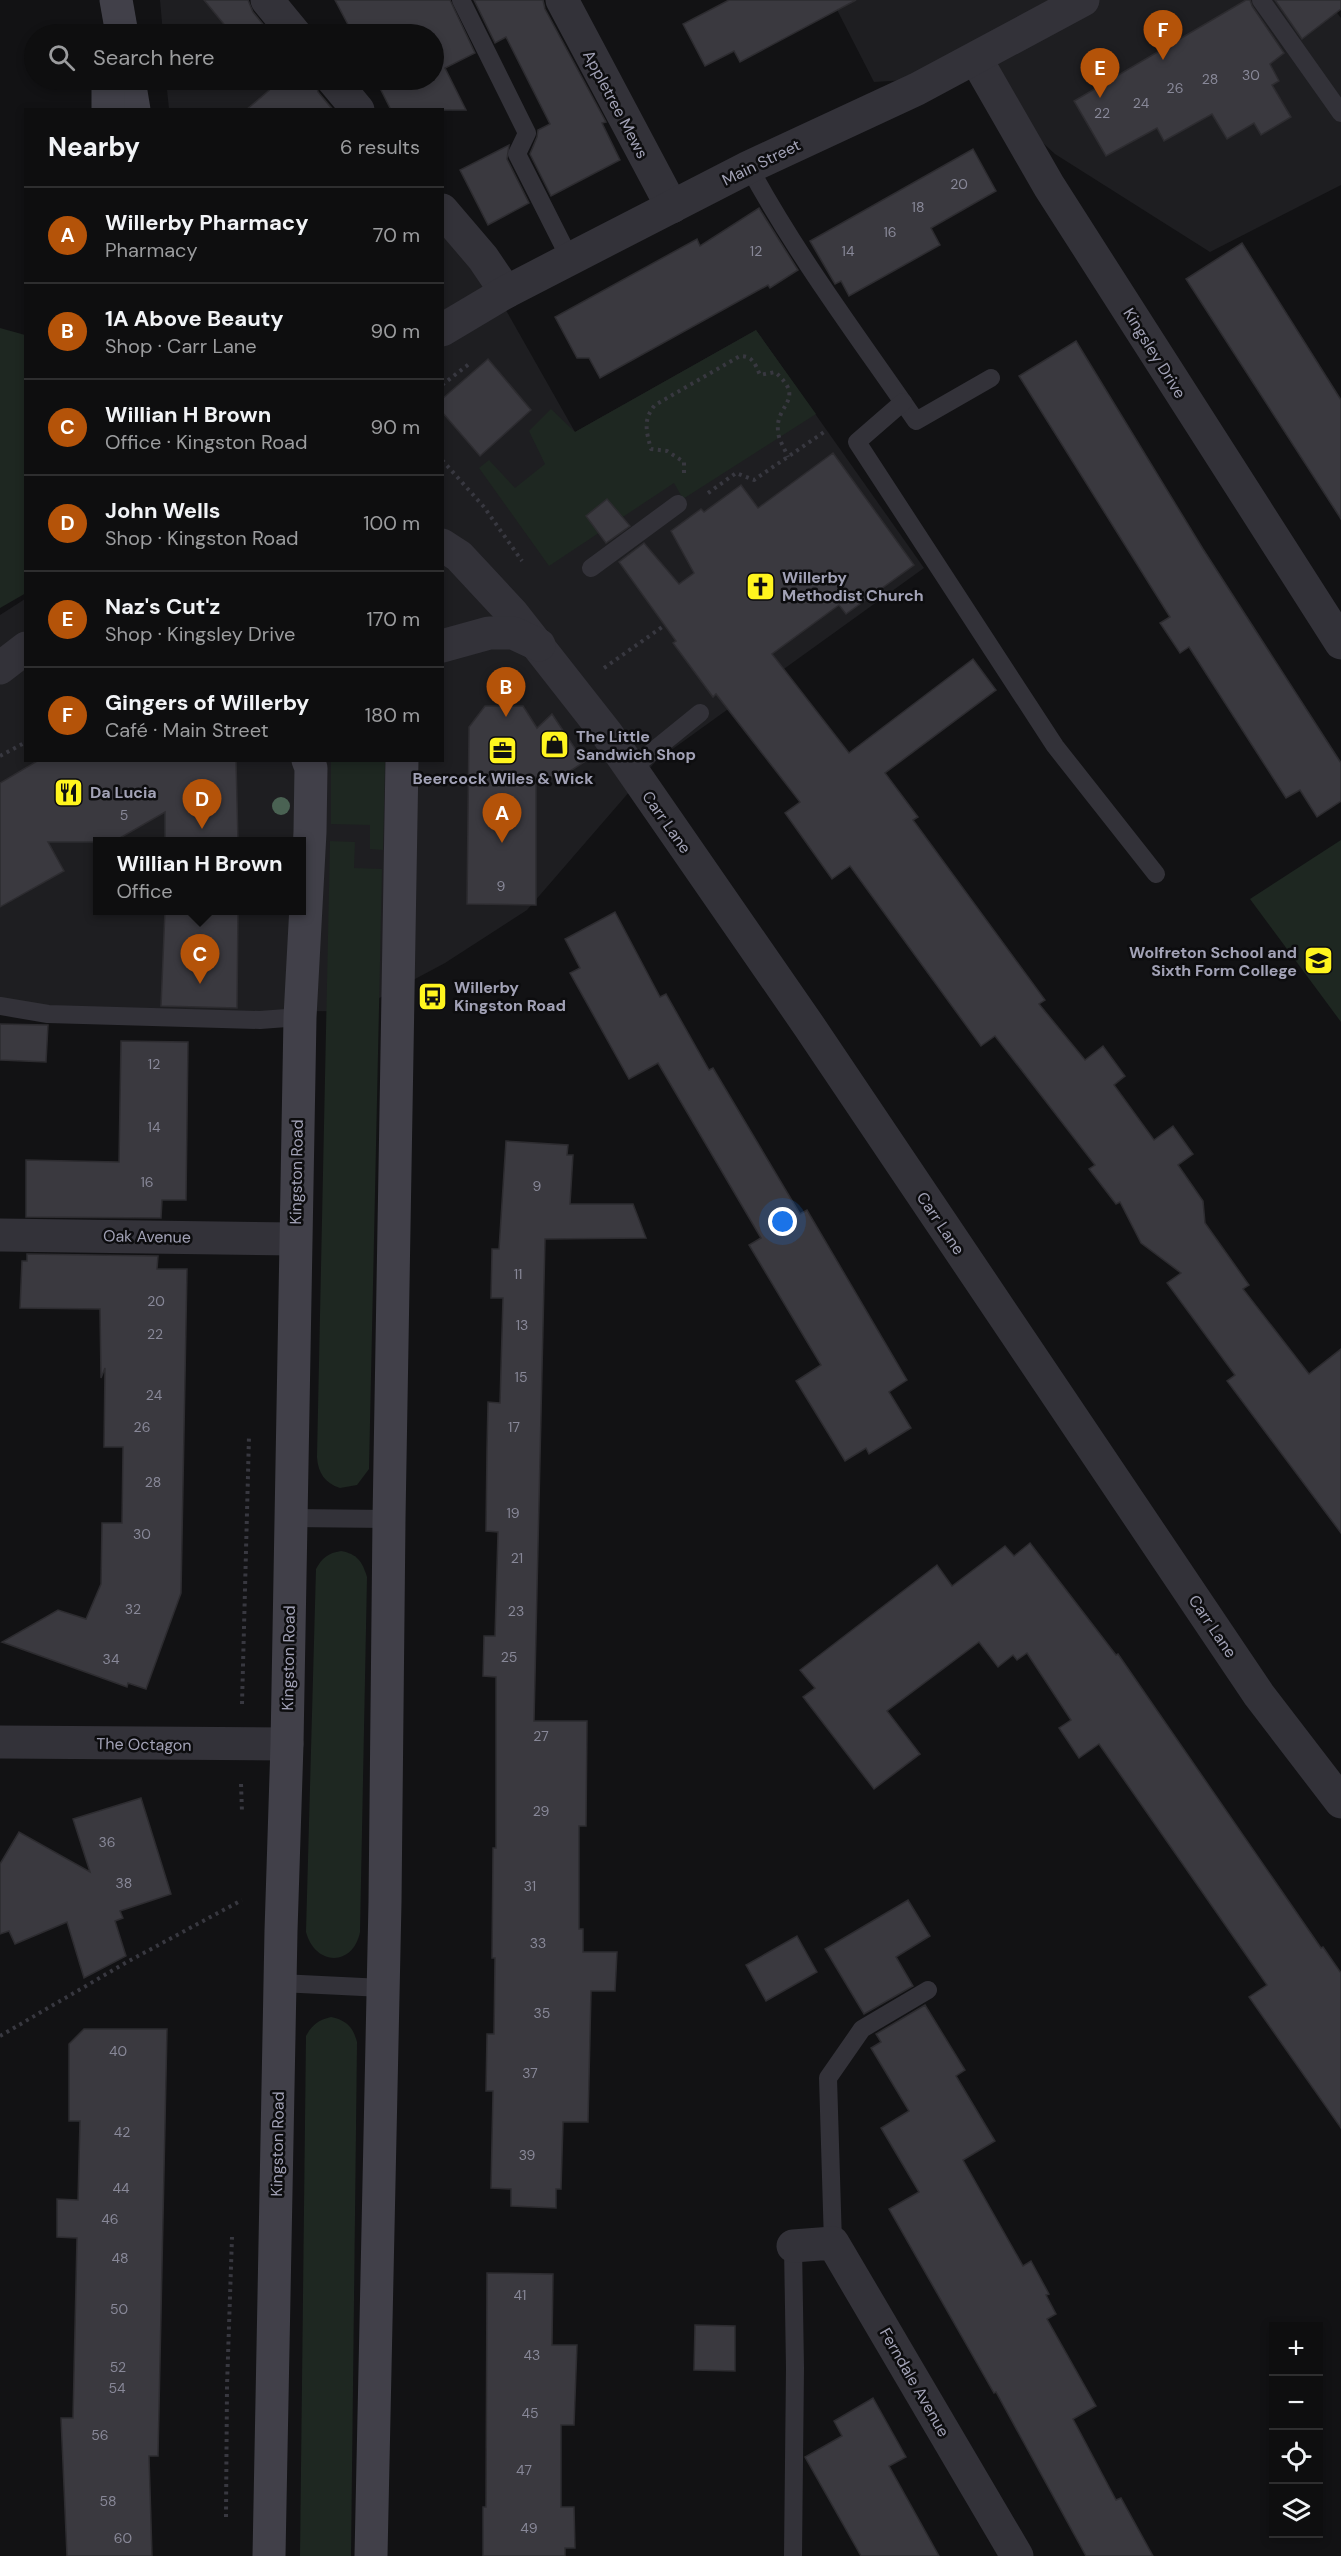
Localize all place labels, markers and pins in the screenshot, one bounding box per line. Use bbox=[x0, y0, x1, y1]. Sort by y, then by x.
pin: F bbox=[1144, 10, 1182, 60]
pin: E bbox=[1080, 48, 1120, 98]
place label: Willerby Methodist Church bbox=[782, 567, 924, 606]
church icon: Willerby Methodist Church bbox=[745, 570, 777, 602]
pin: B bbox=[486, 668, 526, 717]
place label: The Little Sandwich Shop bbox=[576, 726, 696, 765]
shop icon: The Little Sandwich Shop bbox=[539, 729, 571, 761]
office icon: Beercock Wiles & Wick bbox=[487, 734, 519, 766]
place label: Beercock Wiles & Wick bbox=[413, 768, 594, 789]
restaurant icon: Da Lucia bbox=[53, 776, 85, 808]
pin: D bbox=[182, 780, 222, 829]
place label: Da Lucia bbox=[90, 782, 157, 803]
pin: A bbox=[482, 794, 522, 843]
pin: C bbox=[180, 934, 220, 984]
place label: Wolfreton School and Sixth Form College bbox=[1129, 942, 1297, 981]
school or university icon: Wolfreton School and Sixth Form College bbox=[1302, 945, 1334, 977]
place label: Willerby Kingston Road bbox=[454, 977, 566, 1016]
bus stop icon: Willerby Kingston Road bbox=[417, 980, 449, 1012]

